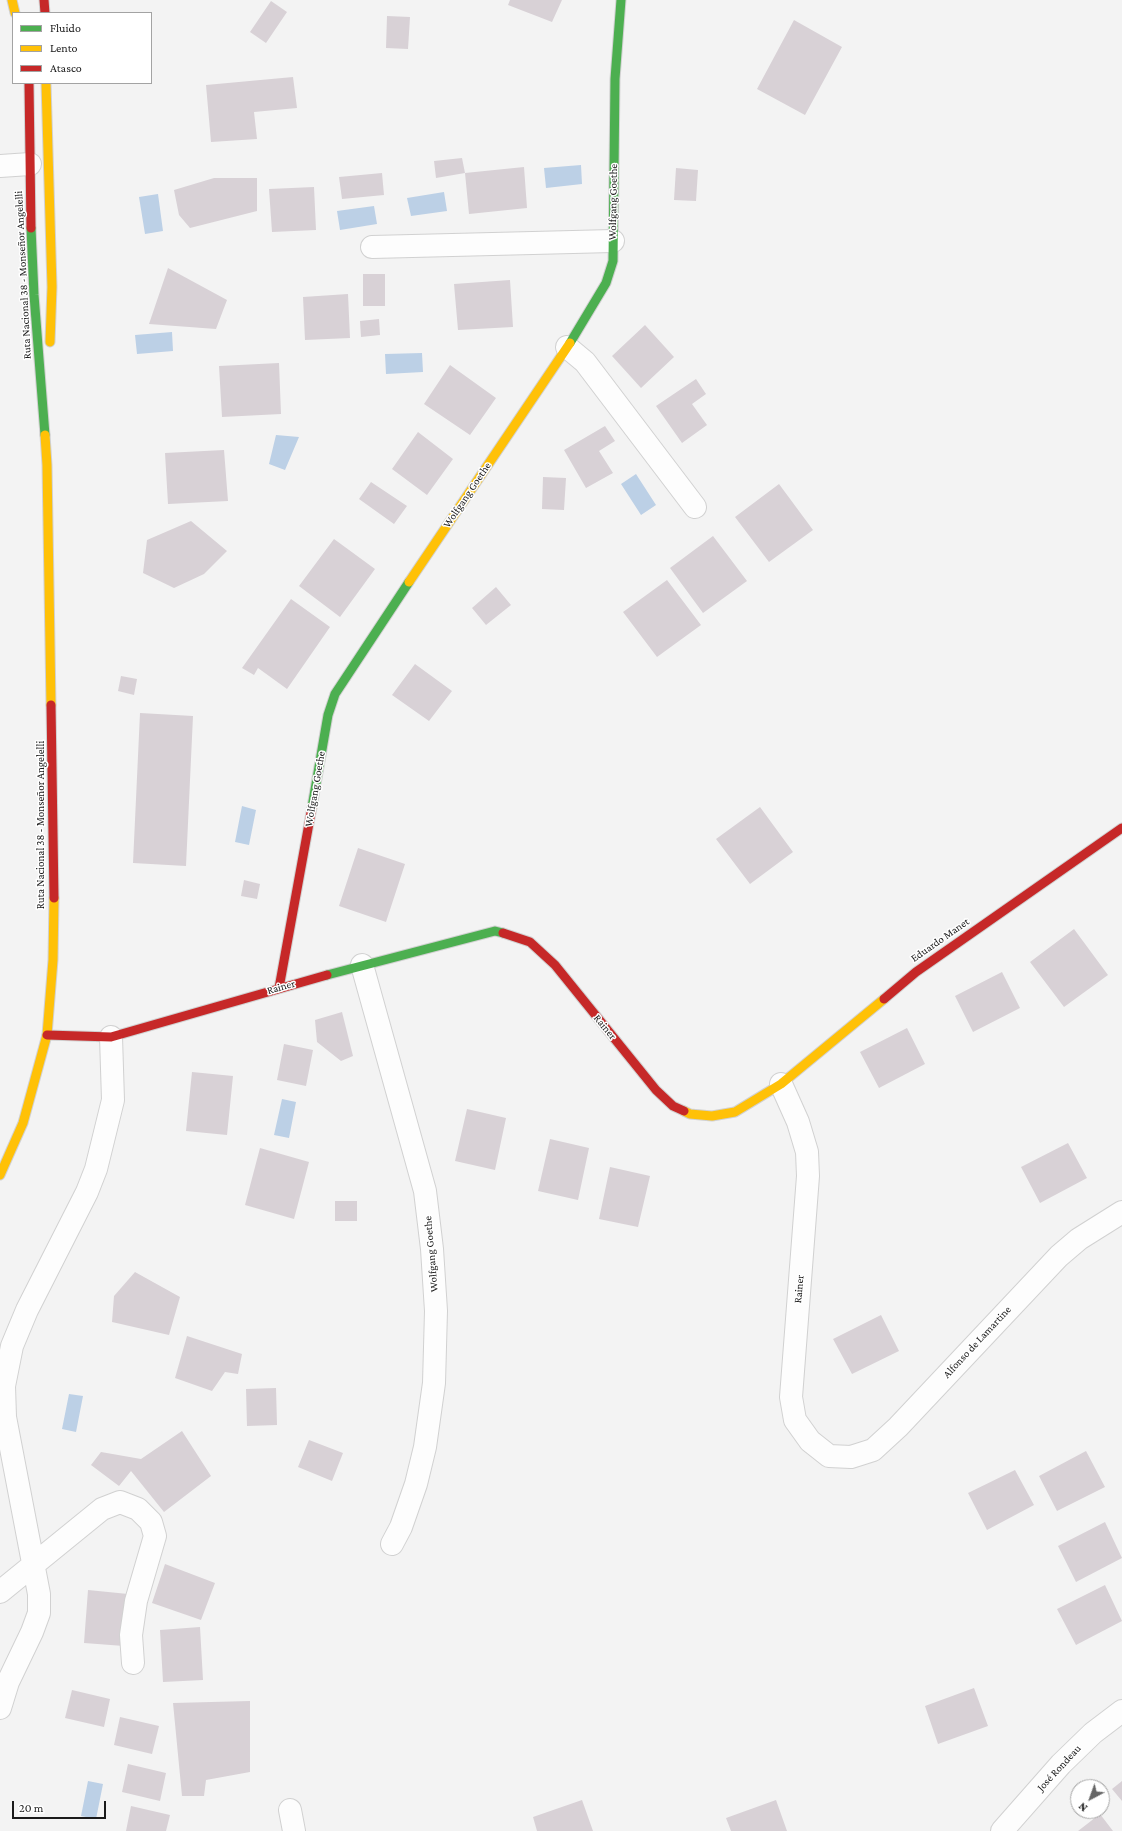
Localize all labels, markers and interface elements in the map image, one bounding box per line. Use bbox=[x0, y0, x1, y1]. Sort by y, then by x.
legend bbox=[12, 12, 152, 84]
text: Fluido bbox=[50, 21, 81, 35]
text: Lento bbox=[50, 41, 78, 55]
text: Atasco bbox=[50, 61, 82, 75]
street label: Wolfgang Goethe bbox=[606, 164, 620, 240]
street label: Ruta Nacional 38 - Monseñor Angelelli bbox=[12, 190, 34, 360]
street label: Wolfgang Goethe bbox=[440, 460, 494, 530]
street label: Ruta Nacional 38 - Monseñor Angelelli bbox=[34, 741, 48, 909]
street label: Wolfgang Goethe bbox=[302, 750, 328, 828]
street label: Eduardo Manet bbox=[908, 915, 972, 965]
street label: Rainer bbox=[265, 977, 297, 997]
street label: Rainer bbox=[591, 1012, 619, 1042]
street label: Wolfgang Goethe bbox=[421, 1215, 441, 1293]
street label: Rainer bbox=[791, 1274, 807, 1304]
street label: Alfonso de Lamartine bbox=[940, 1303, 1014, 1381]
street label: José Rondeau bbox=[1034, 1742, 1084, 1794]
north arrow bbox=[1070, 1779, 1110, 1819]
scale bar bbox=[14, 1793, 108, 1819]
text: N bbox=[1076, 1800, 1090, 1814]
text: 20 m bbox=[19, 1801, 43, 1815]

